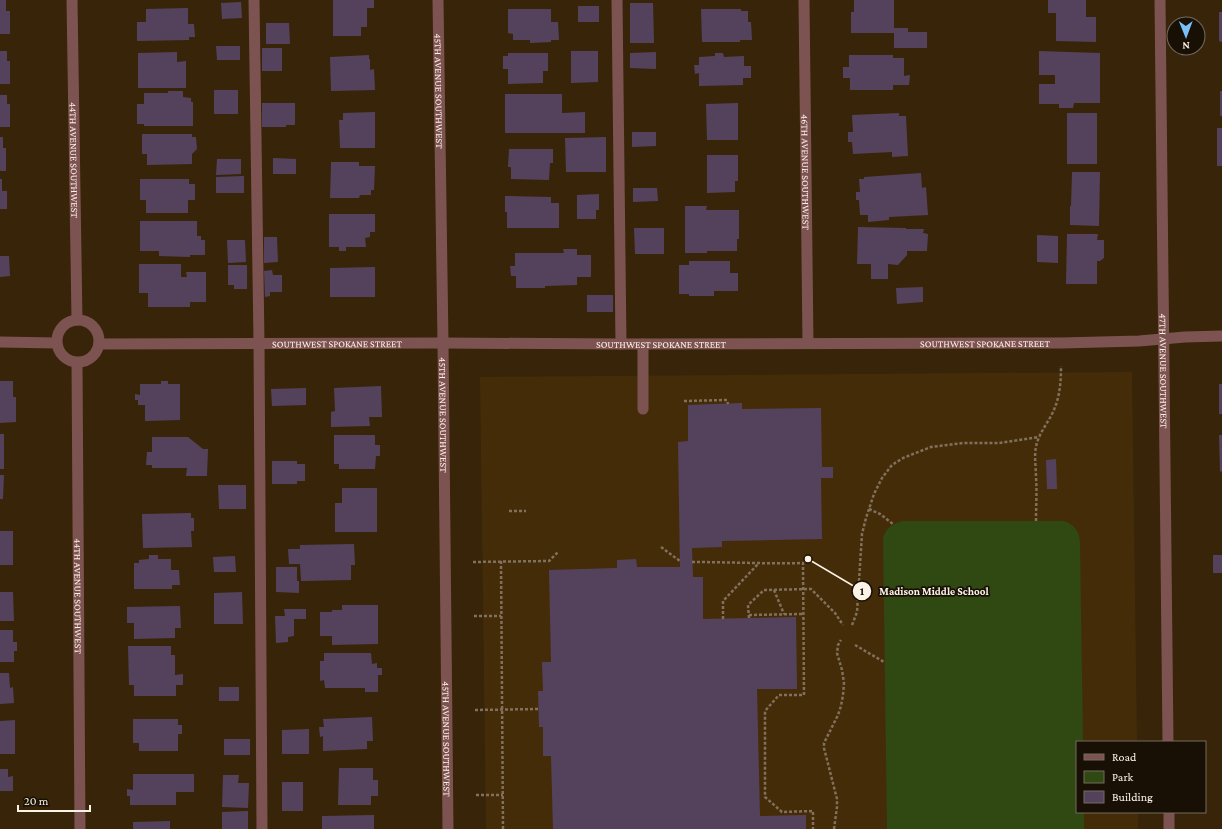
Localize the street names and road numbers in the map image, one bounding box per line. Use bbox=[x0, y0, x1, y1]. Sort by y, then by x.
street label: 45TH AVENUE SOUTHWEST bbox=[433, 33, 446, 149]
street label: 44TH AVENUE SOUTHWEST bbox=[68, 102, 81, 218]
street label: 46TH AVENUE SOUTHWEST bbox=[800, 114, 812, 230]
street label: 47TH AVENUE SOUTHWEST bbox=[1158, 313, 1170, 429]
street label: SOUTHWEST SPOKANE STREET bbox=[272, 338, 403, 349]
street label: SOUTHWEST SPOKANE STREET bbox=[596, 338, 727, 350]
street label: SOUTHWEST SPOKANE STREET bbox=[920, 338, 1051, 349]
street label: 45TH AVENUE SOUTHWEST bbox=[438, 357, 450, 473]
street label: 44TH AVENUE SOUTHWEST bbox=[73, 538, 84, 654]
street label: 45TH AVENUE SOUTHWEST bbox=[441, 681, 453, 797]

